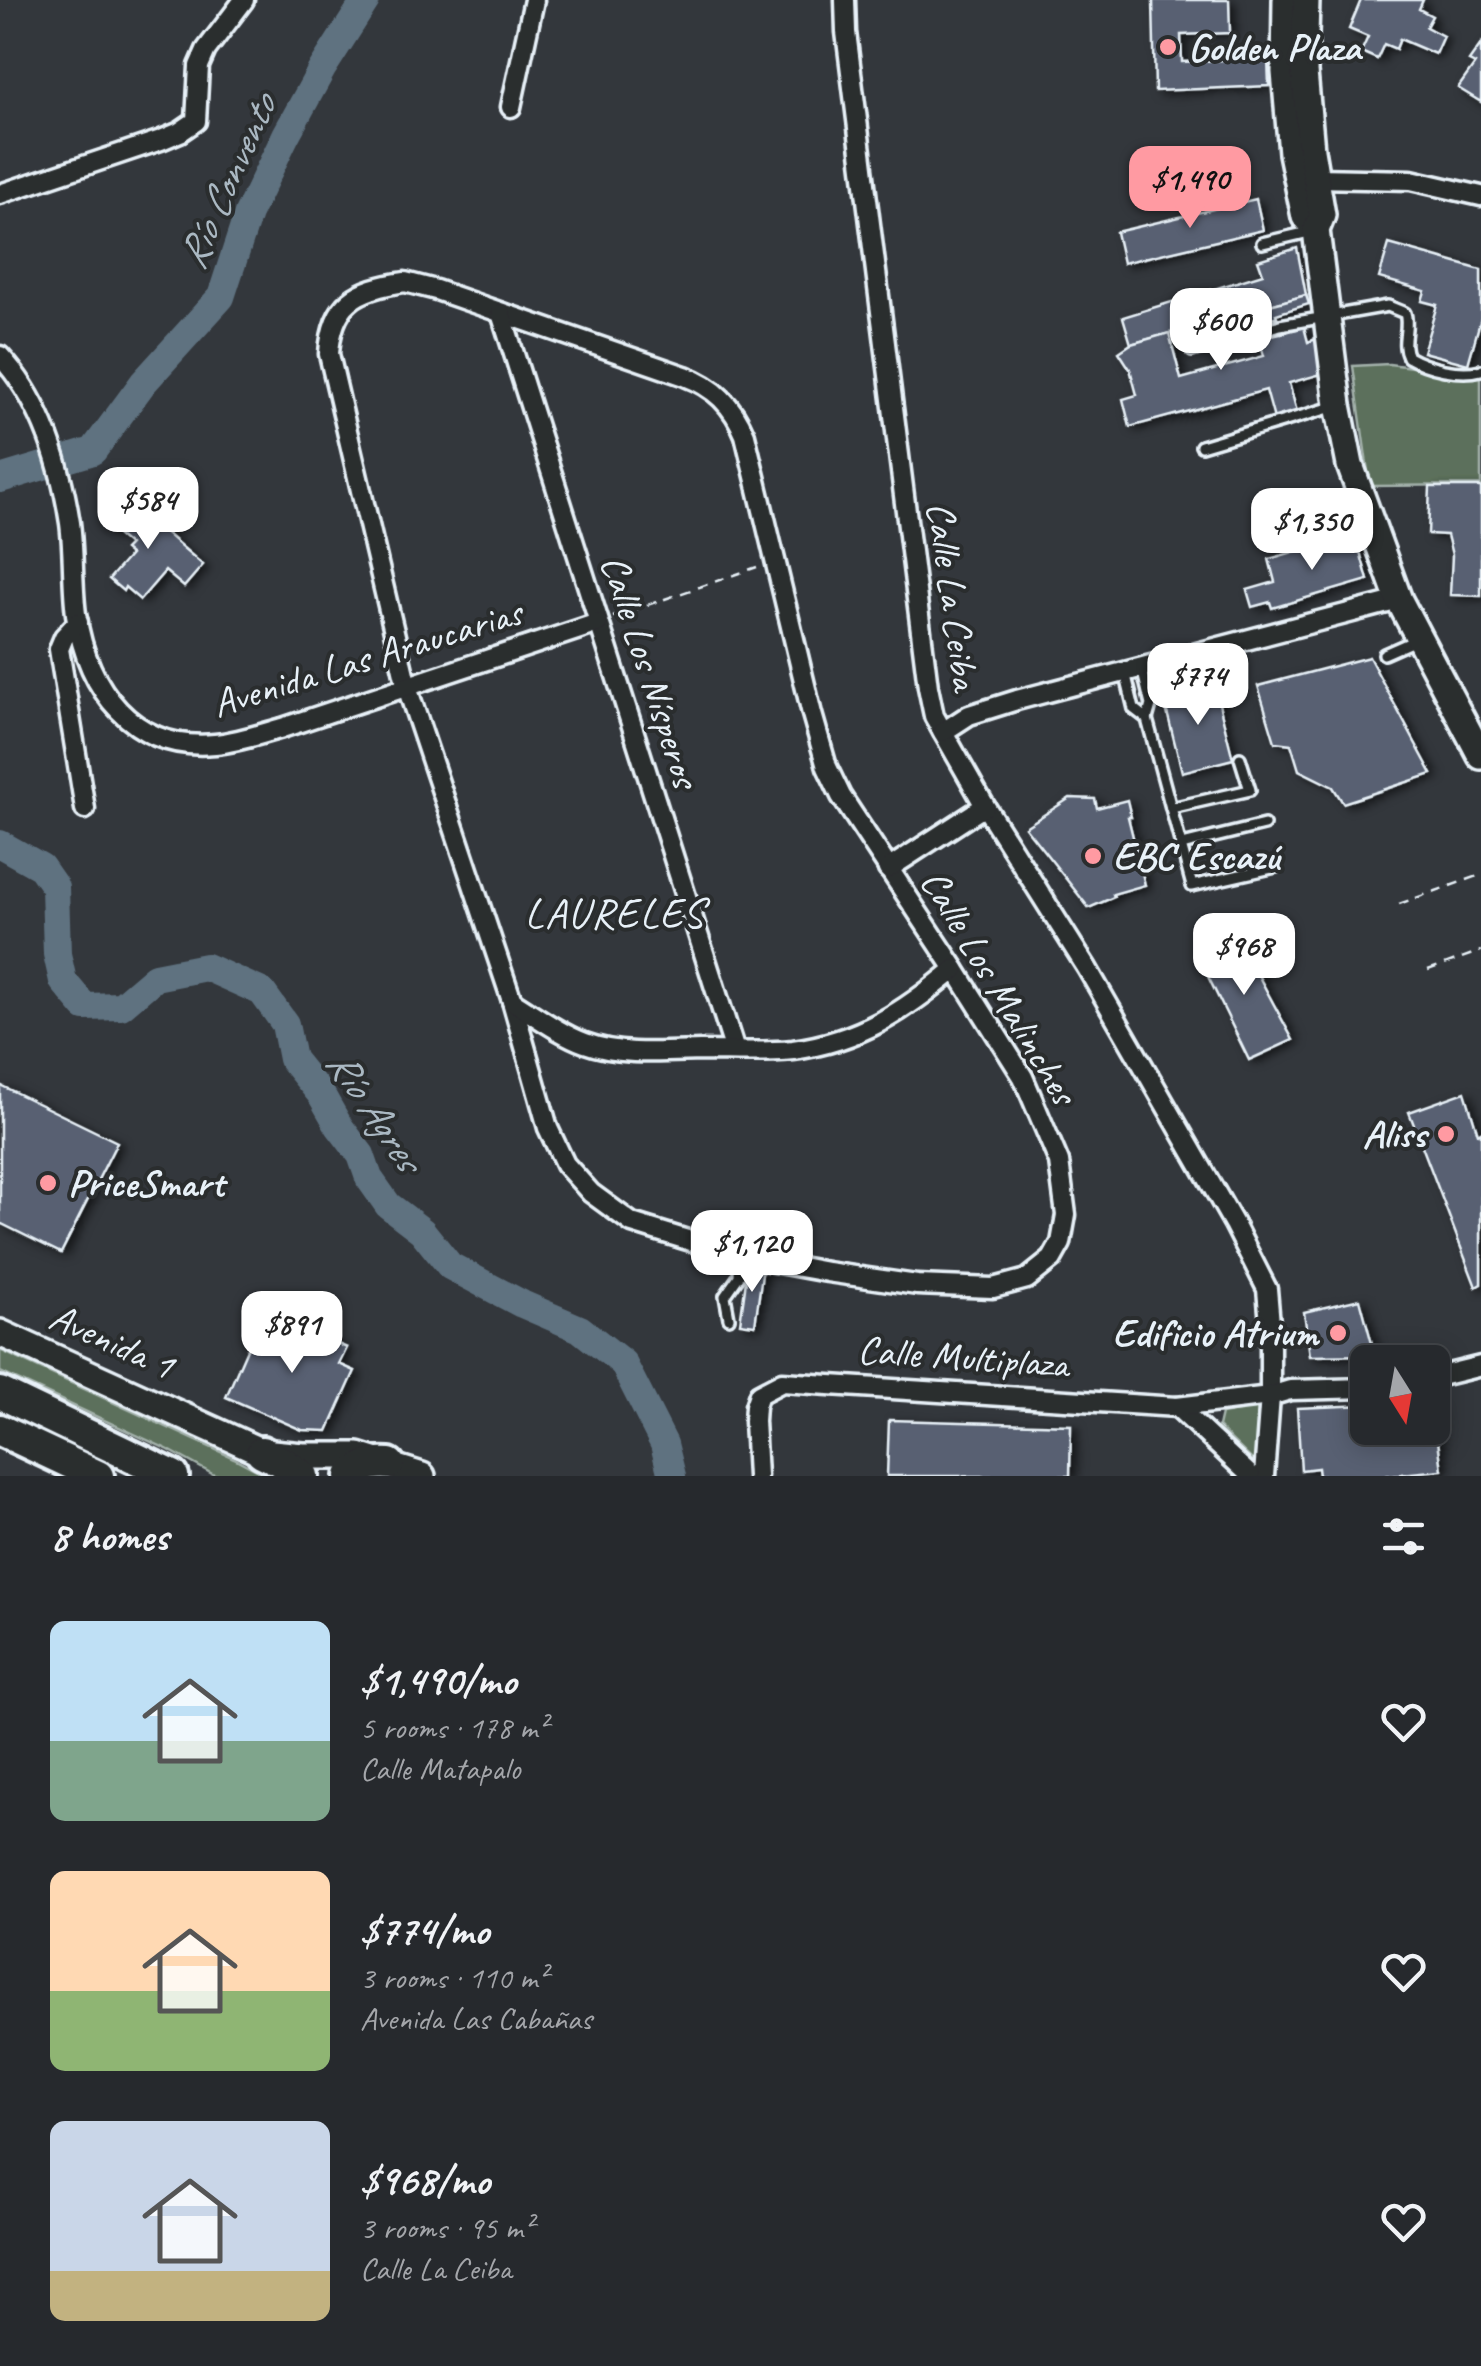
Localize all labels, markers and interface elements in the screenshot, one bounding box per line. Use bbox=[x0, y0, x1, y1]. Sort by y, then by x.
place label: Golden Plaza bbox=[1188, 22, 1363, 72]
marker: Golden Plaza bbox=[1157, 36, 1179, 58]
water label: Río Convento bbox=[165, 82, 291, 277]
pin: $1,490 bbox=[1109, 146, 1271, 231]
text: $1,490 bbox=[1151, 158, 1229, 199]
pin: $600 bbox=[1162, 288, 1280, 373]
text: $600 bbox=[1192, 300, 1250, 341]
pin: $584 bbox=[89, 467, 207, 552]
text: $584 bbox=[119, 479, 177, 520]
pin: $1,350 bbox=[1231, 488, 1393, 573]
street label: Calle La Ceiba bbox=[915, 499, 991, 697]
text: $1,350 bbox=[1273, 500, 1351, 541]
street label: Calle Los Nísperos bbox=[589, 549, 712, 797]
street label: Avenida Las Araucarias bbox=[206, 586, 531, 729]
pin: $774 bbox=[1139, 643, 1257, 728]
text: $774 bbox=[1169, 655, 1227, 696]
place label: EBC Escazú bbox=[1113, 831, 1283, 881]
marker: EBC Escazú bbox=[1082, 845, 1104, 867]
street label: Calle Los Malinches bbox=[909, 860, 1091, 1117]
district label: LAURELES bbox=[525, 887, 710, 940]
pin: $968 bbox=[1185, 913, 1303, 998]
text: $968 bbox=[1215, 925, 1273, 966]
water label: Río Agres bbox=[314, 1039, 437, 1186]
place label: Aliss bbox=[1363, 1109, 1430, 1159]
marker: Aliss bbox=[1435, 1123, 1457, 1145]
place label: PriceSmart bbox=[68, 1158, 229, 1208]
marker: PriceSmart bbox=[37, 1172, 59, 1194]
pin: $1,120 bbox=[671, 1210, 833, 1295]
text: $1,120 bbox=[713, 1222, 791, 1263]
street label: Avenida 1 bbox=[42, 1291, 184, 1391]
pin: $891 bbox=[233, 1291, 351, 1376]
text: $891 bbox=[263, 1303, 321, 1344]
place label: Edificio Atrium bbox=[1113, 1308, 1321, 1358]
marker: Edificio Atrium bbox=[1327, 1322, 1349, 1344]
street label: Calle Multiplaza bbox=[856, 1325, 1073, 1390]
north arrow bbox=[1350, 1345, 1450, 1445]
map controls bbox=[1350, 1345, 1450, 1445]
icon: filters bbox=[1376, 1509, 1431, 1564]
text: 8 homes bbox=[50, 1510, 169, 1563]
text: $1,490/mo bbox=[360, 1654, 516, 1707]
icon: home bbox=[130, 1661, 250, 1781]
icon: heart bbox=[1376, 1694, 1431, 1749]
text: 5 rooms · 178 m² bbox=[360, 1707, 547, 1748]
text: Calle Matapalo bbox=[360, 1748, 520, 1789]
text: $774/mo bbox=[360, 1904, 489, 1957]
icon: home bbox=[130, 1911, 250, 2031]
icon: heart bbox=[1376, 1944, 1431, 1999]
text: 3 rooms · 110 m² bbox=[360, 1957, 547, 1998]
text: Avenida Las Cabañas bbox=[360, 1998, 592, 2039]
text: $968/mo bbox=[360, 2154, 490, 2207]
icon: home bbox=[130, 2161, 250, 2281]
icon: heart bbox=[1376, 2194, 1431, 2249]
text: 3 rooms · 95 m² bbox=[360, 2207, 533, 2248]
text: Calle La Ceiba bbox=[360, 2248, 511, 2289]

